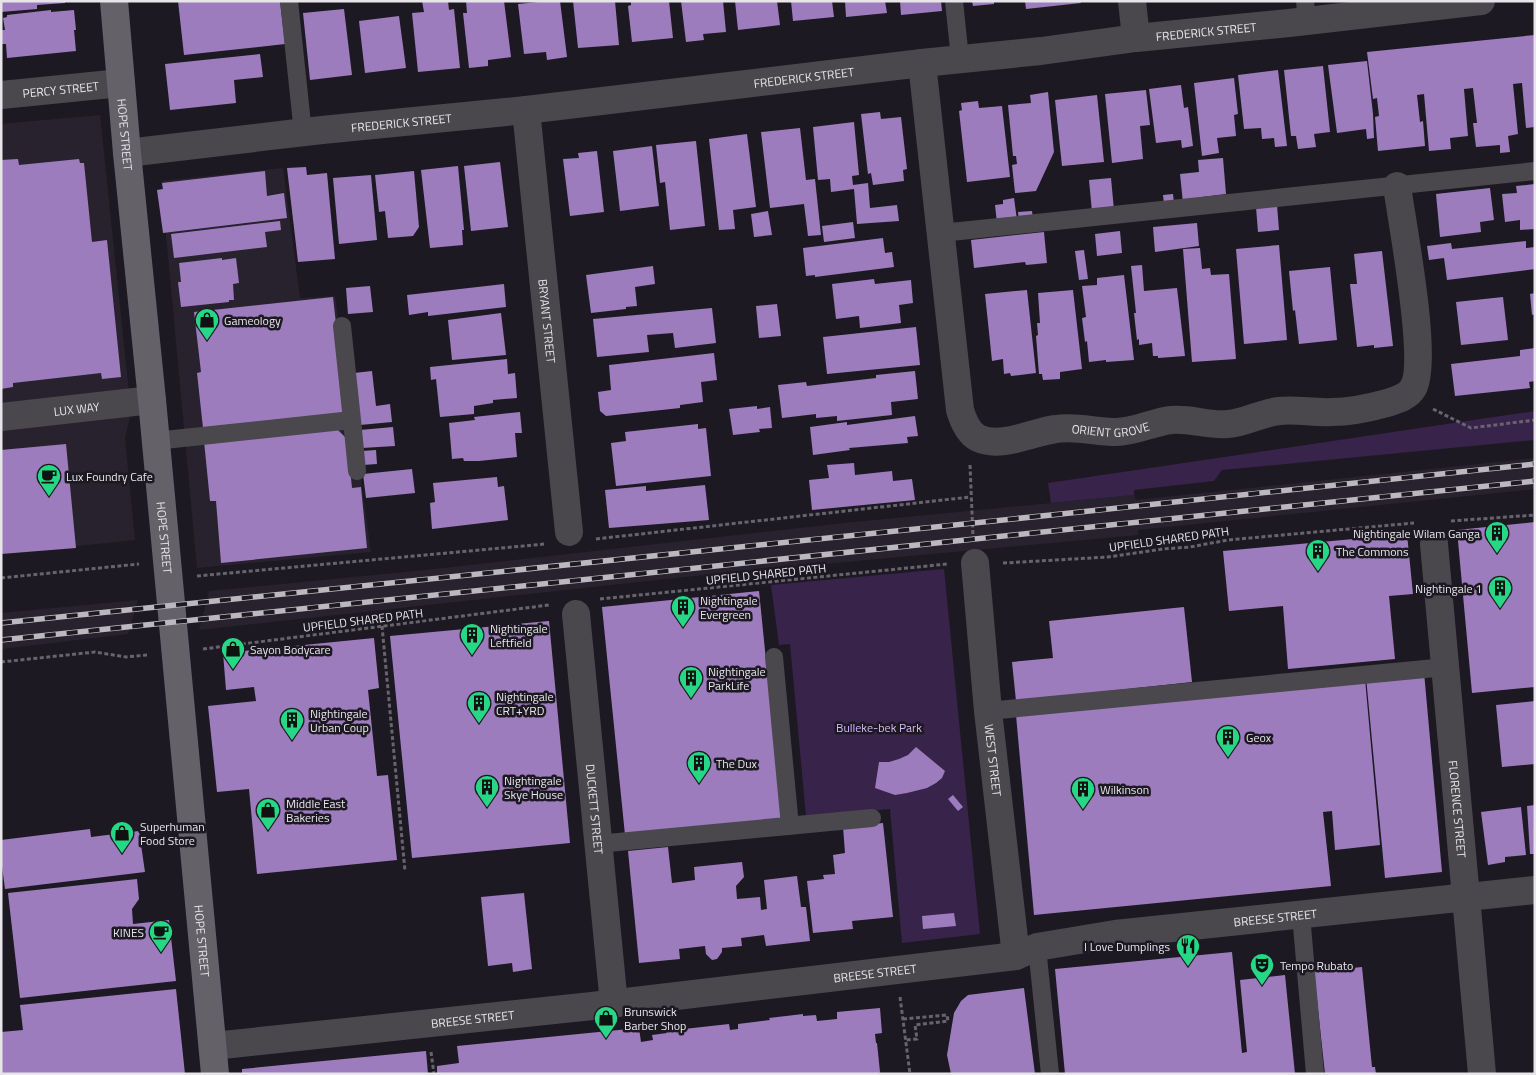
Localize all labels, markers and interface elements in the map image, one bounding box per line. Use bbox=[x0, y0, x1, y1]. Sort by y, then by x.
street label: FREDERICK STREET bbox=[1155, 17, 1258, 46]
street label: FREDERICK STREET bbox=[752, 62, 856, 92]
street label: PERCY STREET bbox=[22, 76, 100, 102]
street label: HOPE STREET bbox=[113, 98, 138, 172]
street label: FREDERICK STREET bbox=[350, 108, 453, 137]
street label: BRYANT STREET bbox=[534, 278, 561, 365]
shop icon: Gameology bbox=[194, 307, 220, 341]
place label: Gameology bbox=[224, 311, 281, 330]
street label: LUX WAY bbox=[53, 396, 101, 421]
street label: ORIENT GROVE bbox=[1071, 416, 1152, 442]
cafe icon: Lux Foundry Cafe bbox=[36, 463, 62, 497]
place label: Lux Foundry Cafe bbox=[66, 467, 153, 486]
street label: HOPE STREET bbox=[152, 501, 178, 575]
building icon: Nightingale Wilam Ganga bbox=[1484, 520, 1510, 554]
street label: UPFIELD SHARED PATH bbox=[1108, 521, 1230, 557]
place label: Nightingale Wilam Ganga bbox=[1353, 524, 1480, 543]
building icon: The Commons bbox=[1305, 538, 1331, 572]
place label: The Commons bbox=[1336, 542, 1409, 561]
street label: UPFIELD SHARED PATH bbox=[705, 558, 827, 590]
building icon: Nightingale 1 bbox=[1487, 575, 1513, 609]
place label: Nightingale 1 bbox=[1415, 579, 1482, 598]
place label: Nightingale Evergreen bbox=[700, 591, 758, 624]
building icon: Nightingale Evergreen bbox=[670, 594, 696, 628]
street label: UPFIELD SHARED PATH bbox=[302, 603, 424, 637]
place label: Nightingale Leftfield bbox=[490, 619, 548, 652]
building icon: Nightingale Leftfield bbox=[459, 622, 485, 656]
shop icon: Sayon Bodycare bbox=[220, 636, 246, 670]
place label: Sayon Bodycare bbox=[250, 640, 331, 659]
place label: Nightingale ParkLife bbox=[708, 662, 766, 695]
building icon: Nightingale ParkLife bbox=[678, 665, 704, 699]
place label: Nightingale CRT+YRD bbox=[496, 687, 554, 720]
building icon: Nightingale CRT+YRD bbox=[466, 690, 492, 724]
place label: Nightingale Urban Coup bbox=[310, 704, 369, 737]
building icon: Nightingale Urban Coup bbox=[279, 707, 305, 741]
park label: Bulleke-bek Park bbox=[836, 718, 922, 737]
street label: WEST STREET bbox=[980, 723, 1007, 798]
building icon: Geox bbox=[1215, 724, 1241, 758]
place label: Geox bbox=[1246, 728, 1272, 747]
building icon: The Dux bbox=[686, 750, 712, 784]
place label: The Dux bbox=[716, 754, 758, 773]
street label: FLORENCE STREET bbox=[1444, 759, 1472, 859]
street label: DUCKETT STREET bbox=[581, 763, 609, 856]
place label: Nightingale Skye House bbox=[504, 771, 563, 804]
building icon: Nightingale Skye House bbox=[474, 774, 500, 808]
building icon: Wilkinson bbox=[1070, 776, 1096, 810]
place label: Wilkinson bbox=[1100, 780, 1149, 799]
place label: Middle East Bakeries bbox=[286, 794, 346, 827]
shop icon: Middle East Bakeries bbox=[255, 797, 281, 831]
place label: Superhuman Food Store bbox=[140, 817, 205, 850]
shop icon: Superhuman Food Store bbox=[109, 820, 135, 854]
street label: BREESE STREET bbox=[1233, 903, 1318, 931]
street label: HOPE STREET bbox=[190, 904, 215, 978]
cafe icon: KINES bbox=[148, 919, 174, 953]
place label: KINES bbox=[113, 923, 144, 942]
restaurant icon: I Love Dumplings bbox=[1175, 933, 1201, 967]
place label: I Love Dumplings bbox=[1084, 937, 1170, 956]
theatre icon: Tempo Rubato bbox=[1249, 952, 1275, 986]
place label: Tempo Rubato bbox=[1280, 956, 1353, 975]
street label: BREESE STREET bbox=[832, 958, 918, 987]
place label: Brunswick Barber Shop bbox=[624, 1002, 686, 1035]
street label: BREESE STREET bbox=[430, 1005, 516, 1032]
shop icon: Brunswick Barber Shop bbox=[593, 1005, 619, 1039]

